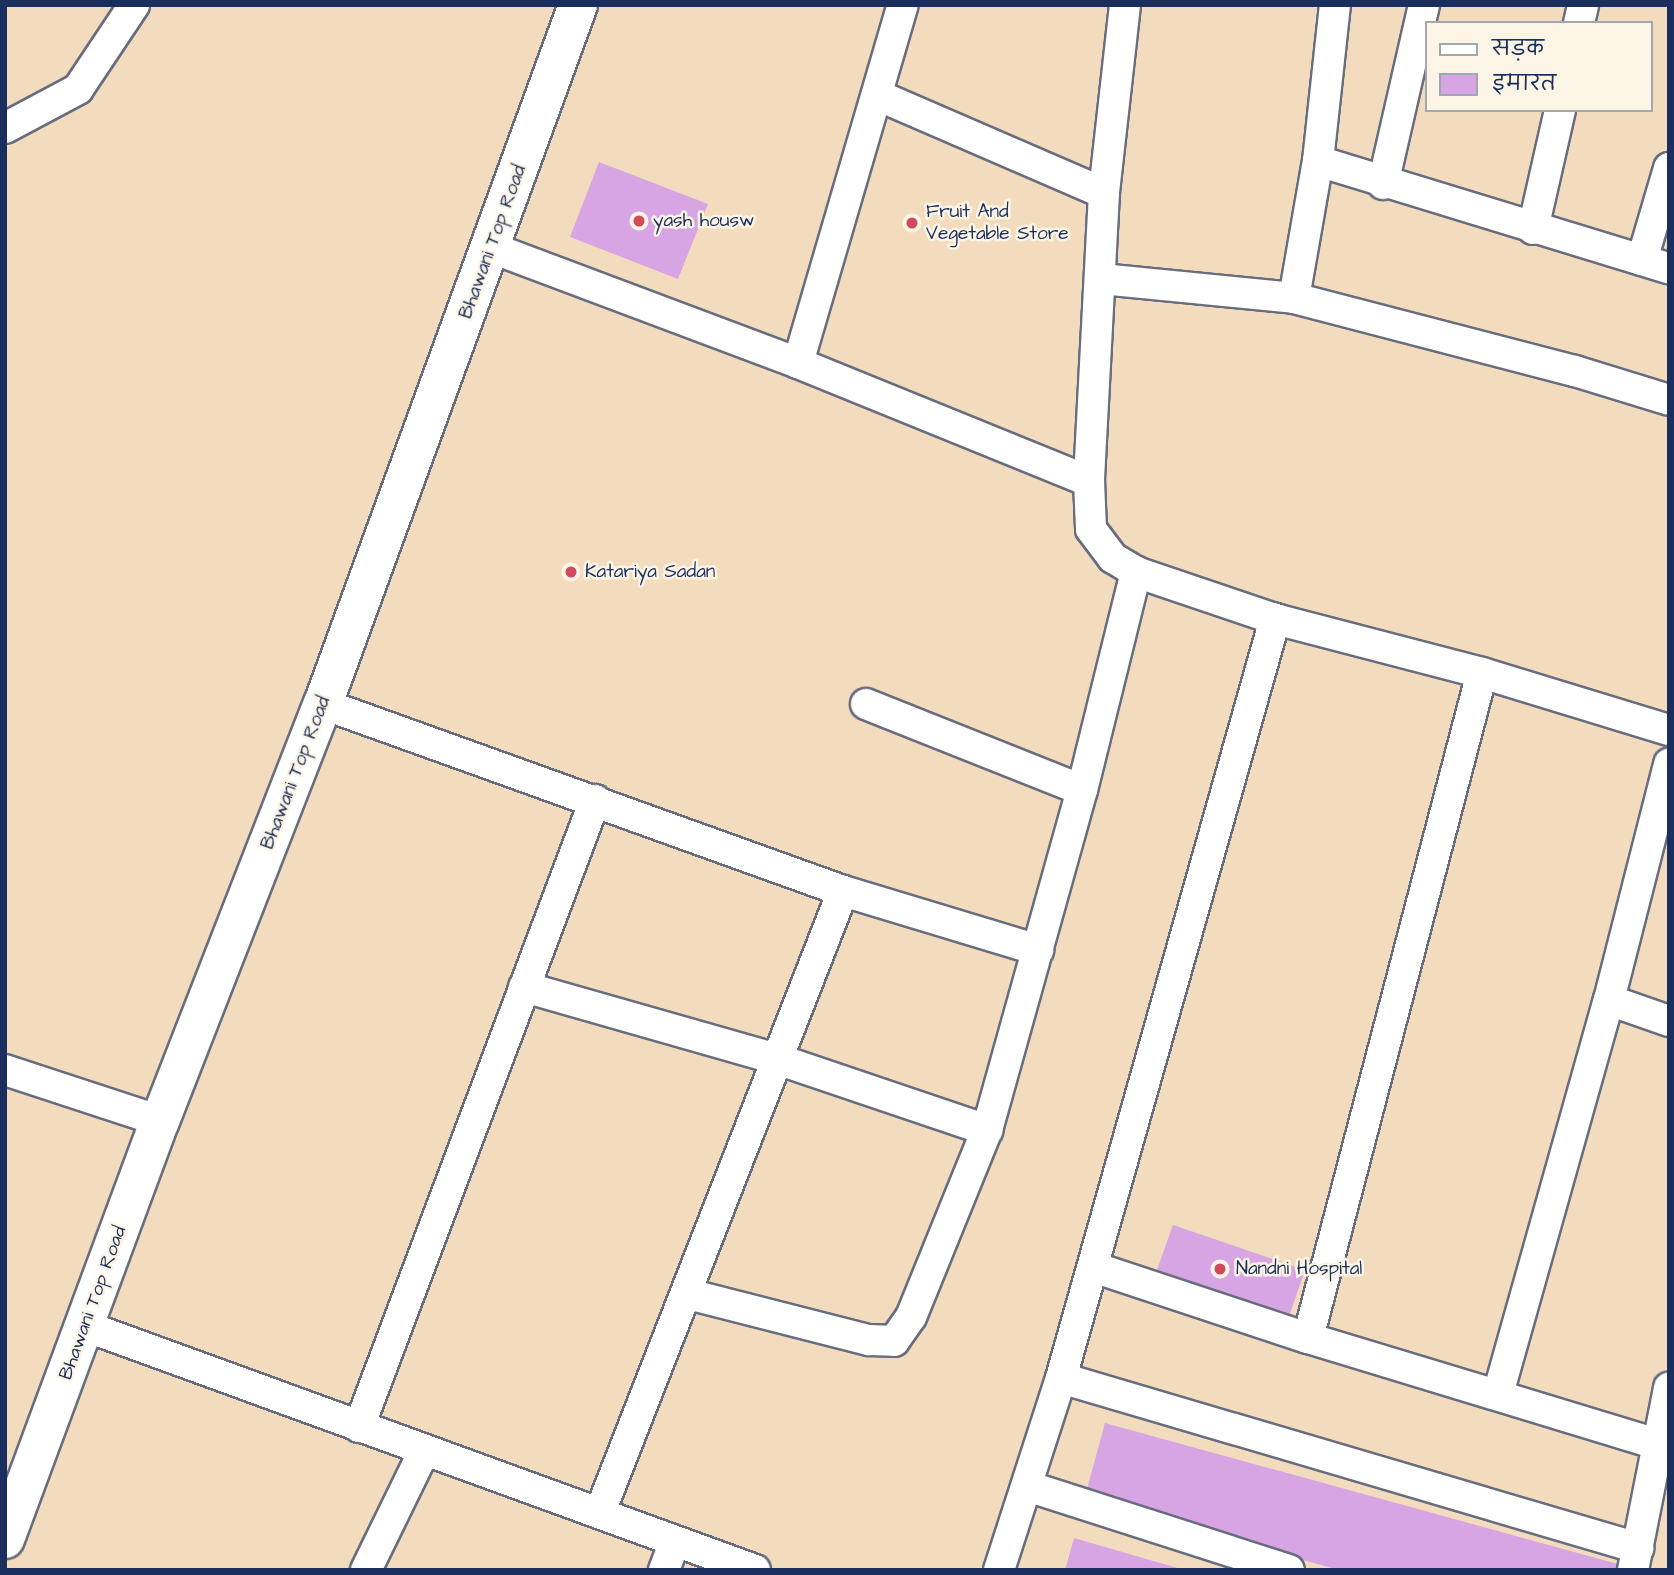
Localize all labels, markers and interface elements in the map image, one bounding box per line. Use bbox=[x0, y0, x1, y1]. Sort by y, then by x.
legend bbox=[1426, 21, 1653, 112]
text: सड़क bbox=[1492, 34, 1544, 63]
text: इमारत bbox=[1492, 69, 1556, 98]
street label: Bhawani Top Road bbox=[455, 162, 531, 322]
place label: Fruit And Vegetable Store bbox=[926, 201, 1068, 245]
place label: yash housw bbox=[653, 210, 754, 232]
marker: yash housw bbox=[631, 213, 647, 229]
marker: Fruit And Vegetable Store bbox=[904, 215, 920, 231]
place label: Katariya Sadan bbox=[585, 561, 715, 583]
marker: Katariya Sadan bbox=[563, 564, 579, 580]
street label: Bhawani Top Road bbox=[256, 693, 336, 853]
street label: Bhawani Top Road bbox=[55, 1223, 131, 1383]
place label: Nandni Hospital bbox=[1236, 1258, 1362, 1280]
marker: Nandni Hospital bbox=[1210, 1259, 1230, 1279]

